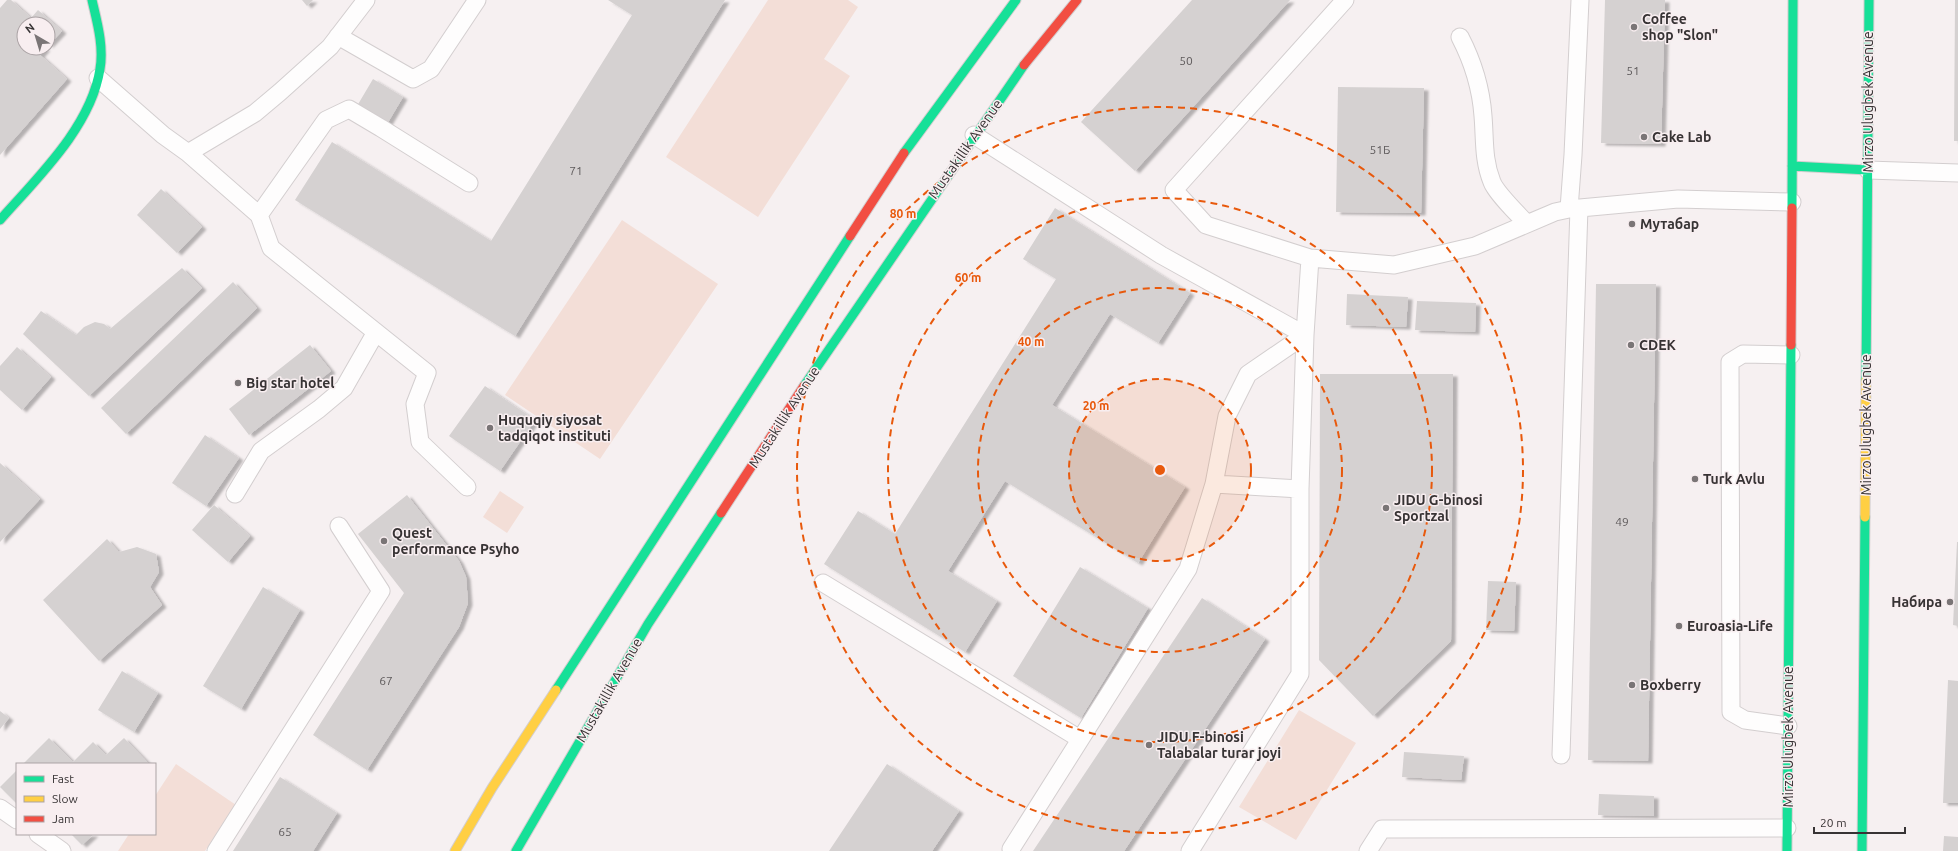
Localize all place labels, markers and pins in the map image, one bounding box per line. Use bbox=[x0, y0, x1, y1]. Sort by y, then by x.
place label: Coffee shop "Slon" bbox=[1642, 11, 1718, 43]
marker: Coffee shop "Slon" bbox=[1629, 22, 1639, 32]
place label: Cake Lab bbox=[1652, 129, 1711, 145]
marker: Cake Lab bbox=[1639, 132, 1649, 142]
place label: Мутабар bbox=[1640, 216, 1699, 232]
marker: Мутабар bbox=[1627, 219, 1637, 229]
place label: CDEK bbox=[1639, 337, 1676, 353]
marker: CDEK bbox=[1626, 340, 1636, 350]
place label: Big star hotel bbox=[246, 375, 335, 391]
marker: Big star hotel bbox=[233, 378, 243, 388]
place label: Huquqiy siyosat tadqiqot instituti bbox=[498, 412, 611, 444]
marker: Huquqiy siyosat tadqiqot instituti bbox=[485, 423, 495, 433]
centre of rings bbox=[1153, 463, 1167, 477]
place label: Turk Avlu bbox=[1703, 471, 1765, 487]
marker: Turk Avlu bbox=[1690, 474, 1700, 484]
place label: JIDU G-binosi Sportzal bbox=[1394, 492, 1483, 524]
marker: JIDU G-binosi Sportzal bbox=[1381, 503, 1391, 513]
place label: Quest performance Psyho bbox=[392, 525, 519, 557]
marker: Quest performance Psyho bbox=[379, 536, 389, 546]
place label: Набира bbox=[1891, 594, 1942, 610]
marker: Набира bbox=[1945, 597, 1955, 607]
place label: Euroasia-Life bbox=[1687, 618, 1773, 634]
marker: Euroasia-Life bbox=[1674, 621, 1684, 631]
place label: Boxberry bbox=[1640, 677, 1701, 693]
marker: Boxberry bbox=[1627, 680, 1637, 690]
place label: JIDU F-binosi Talabalar turar joyi bbox=[1157, 729, 1281, 761]
marker: JIDU F-binosi Talabalar turar joyi bbox=[1144, 740, 1154, 750]

